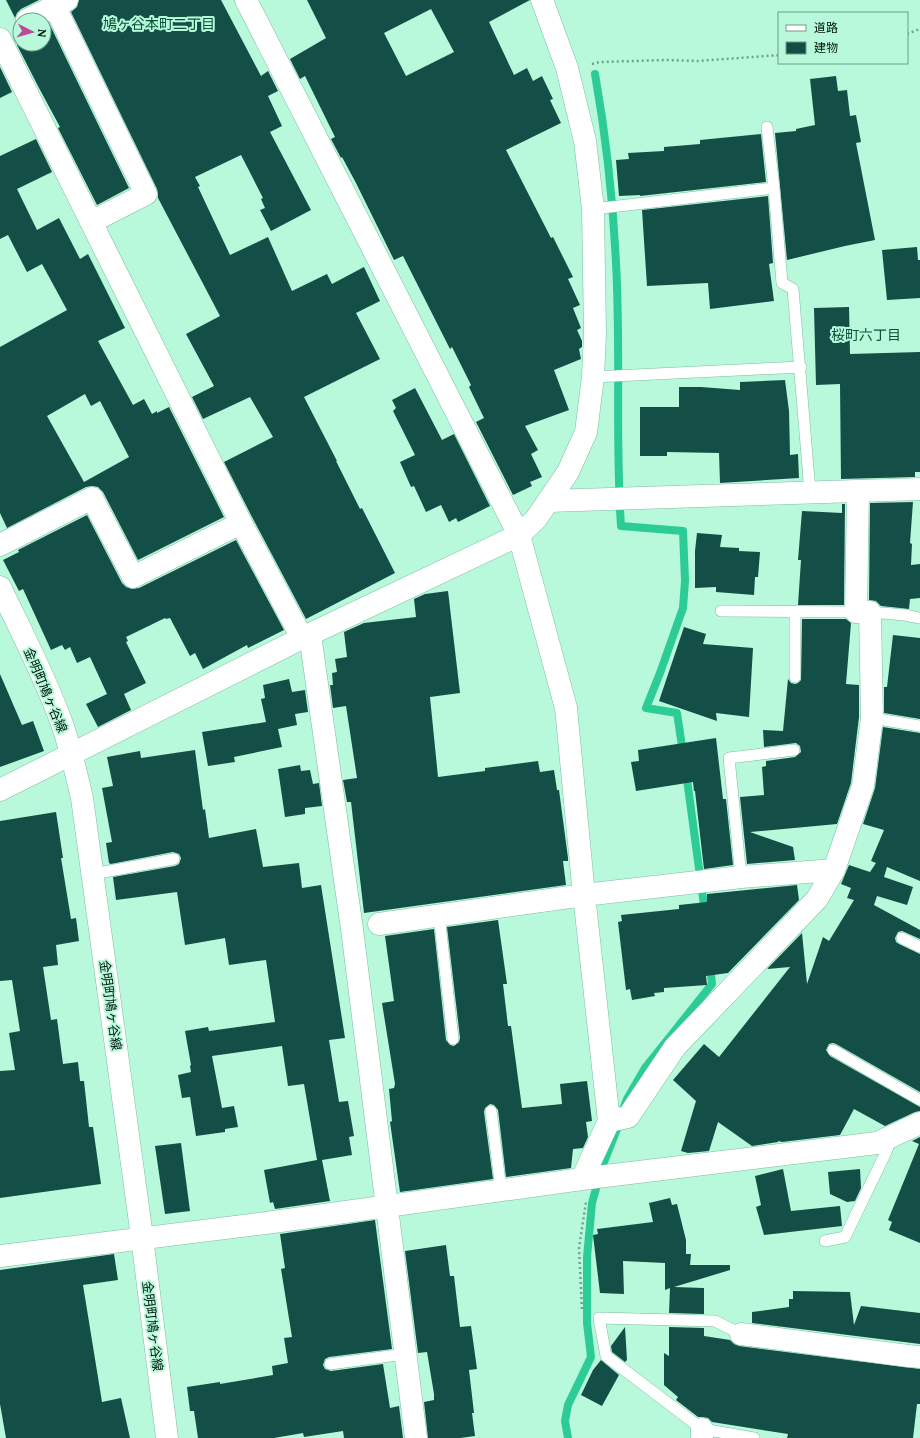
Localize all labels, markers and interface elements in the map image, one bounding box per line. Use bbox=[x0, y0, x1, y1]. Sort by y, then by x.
north arrow bbox=[12, 12, 52, 52]
legend bbox=[778, 12, 908, 64]
district label: 鳩ヶ谷本町二丁目 bbox=[103, 15, 215, 33]
text: 道路 bbox=[814, 20, 838, 35]
text: N bbox=[34, 28, 49, 38]
text: 建物 bbox=[814, 40, 838, 55]
district label: 桜町六丁目 bbox=[831, 326, 901, 344]
street label: 金明町鳩ヶ谷線 bbox=[20, 645, 71, 735]
street label: 金明町鳩ヶ谷線 bbox=[96, 959, 125, 1051]
street label: 金明町鳩ヶ谷線 bbox=[139, 1280, 166, 1372]

